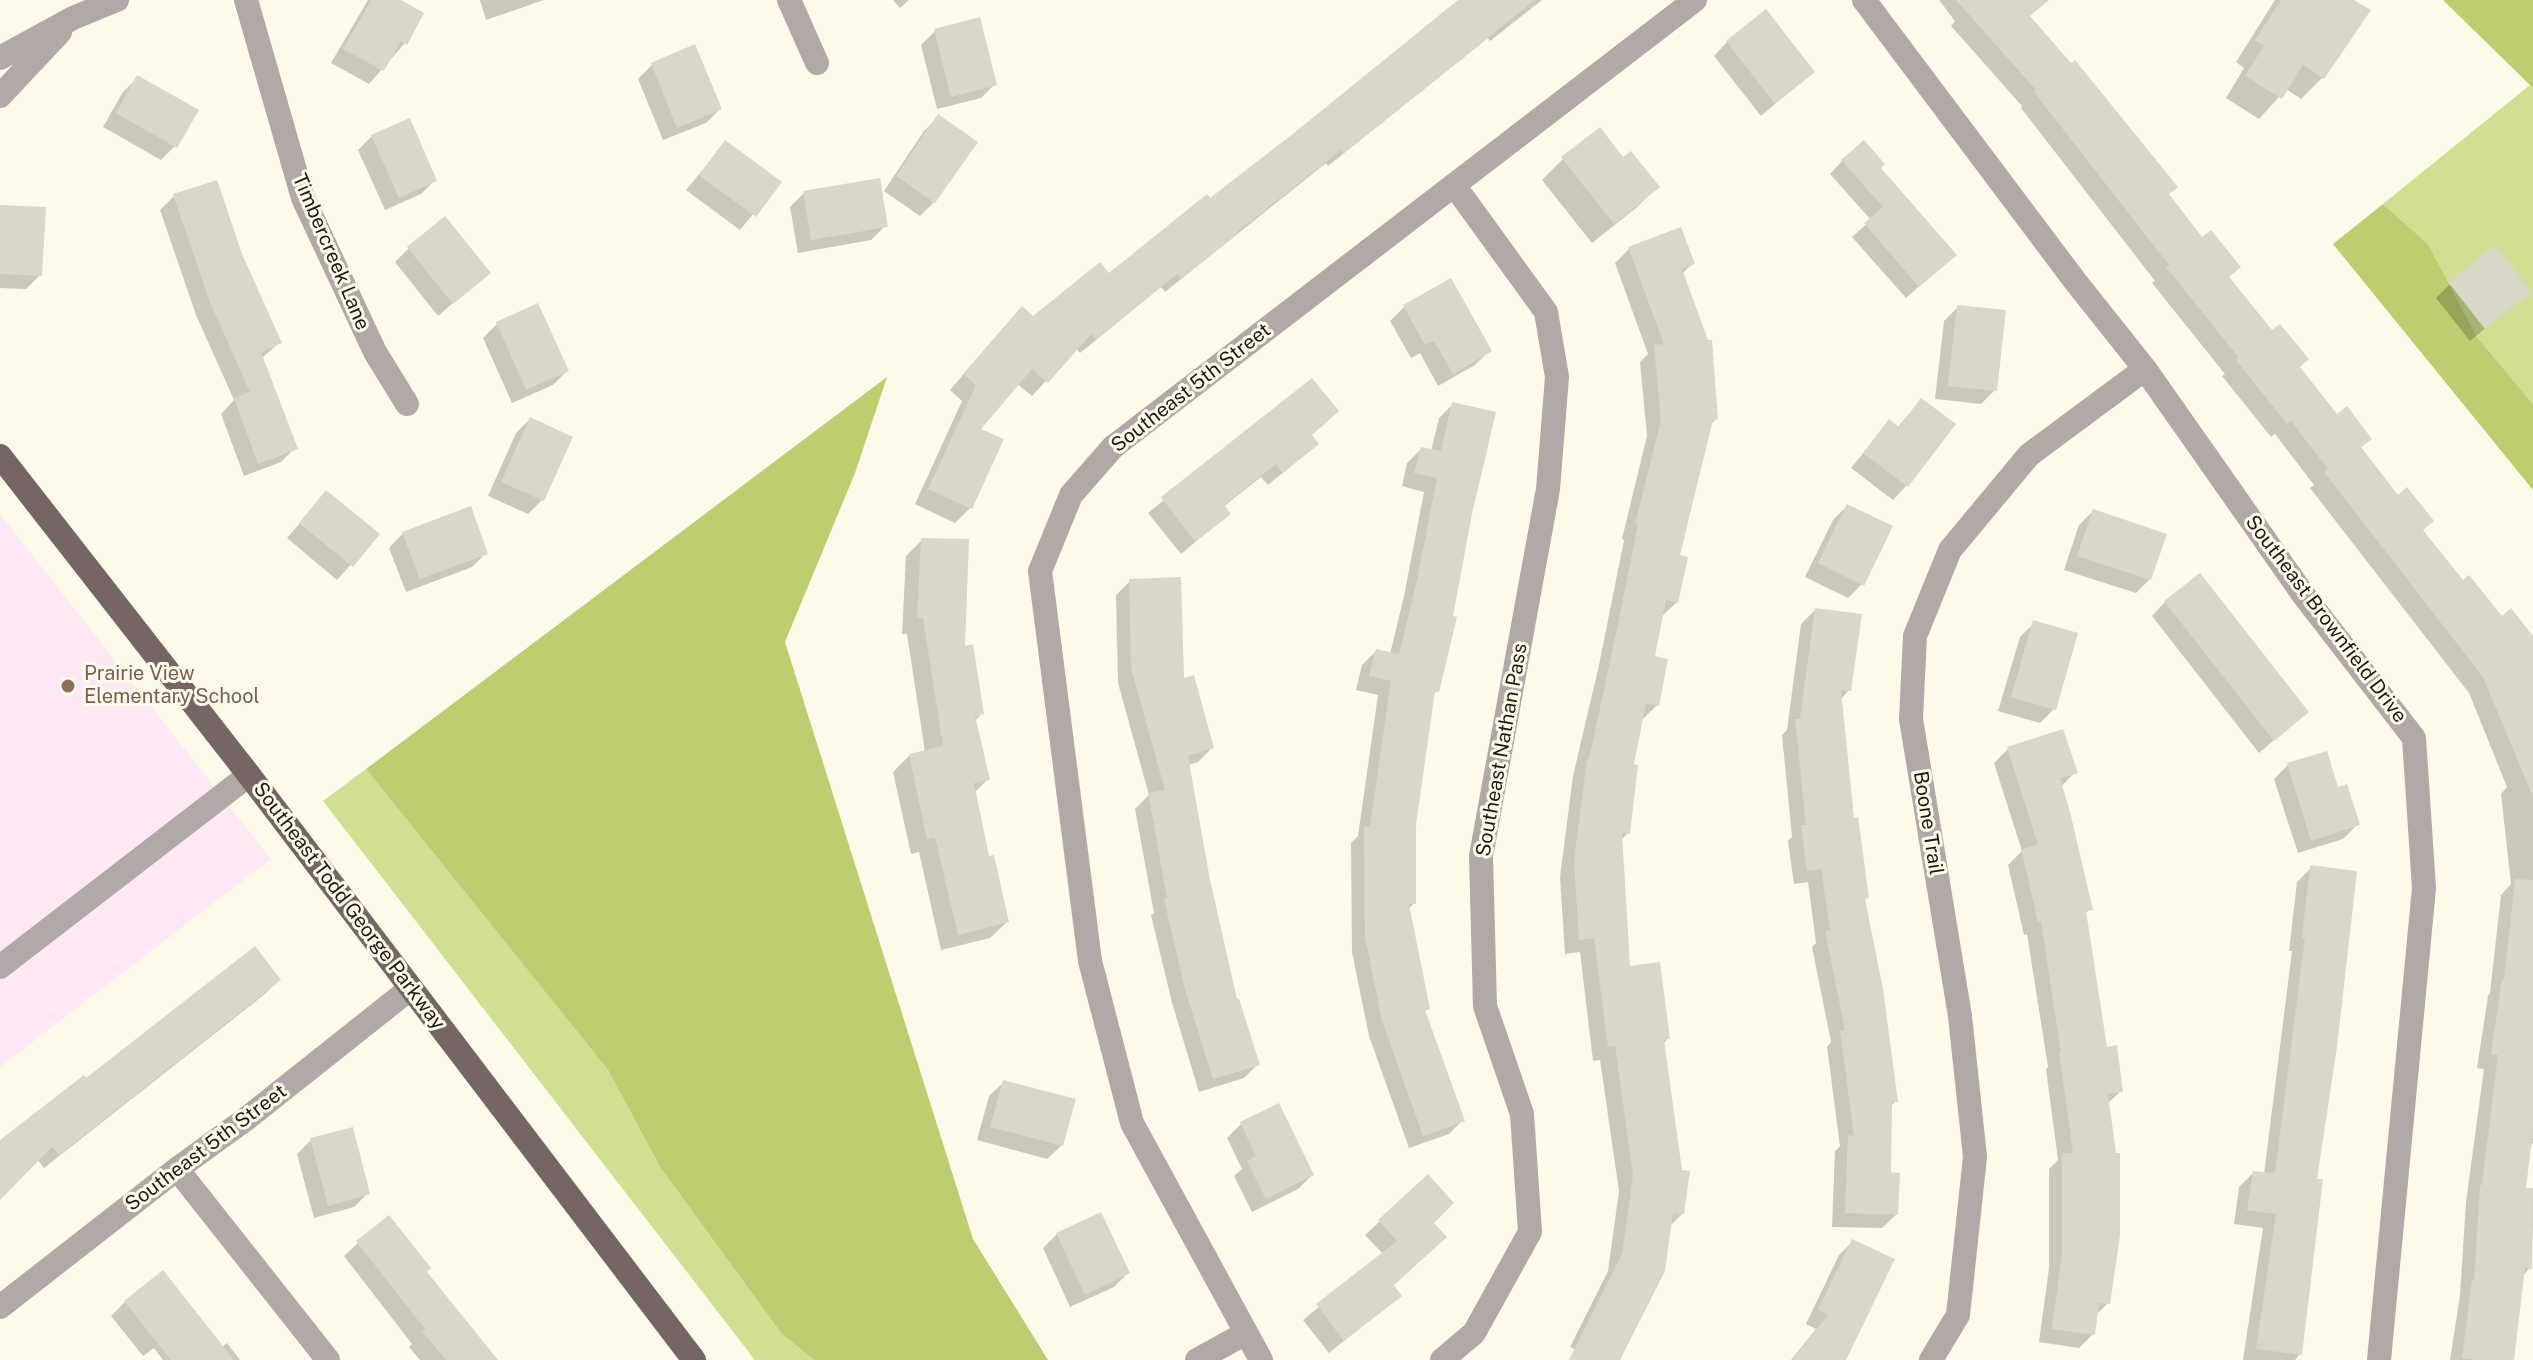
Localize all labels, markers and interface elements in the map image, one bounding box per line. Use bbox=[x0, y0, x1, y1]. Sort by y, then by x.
street label: Timbercreek Lane bbox=[287, 170, 375, 334]
street label: Southeast 5th Street bbox=[1107, 318, 1275, 458]
street label: Southeast Brownfield Drive bbox=[2240, 510, 2412, 728]
street label: Southeast Nathan Pass bbox=[1471, 641, 1533, 859]
place label: Prairie View Elementary School bbox=[84, 662, 260, 709]
marker: Prairie View Elementary School bbox=[59, 677, 77, 695]
street label: Boone Trail bbox=[1908, 769, 1948, 877]
street label: Southeast Todd George Parkway bbox=[248, 778, 450, 1034]
street label: Southeast 5th Street bbox=[121, 1080, 291, 1216]

